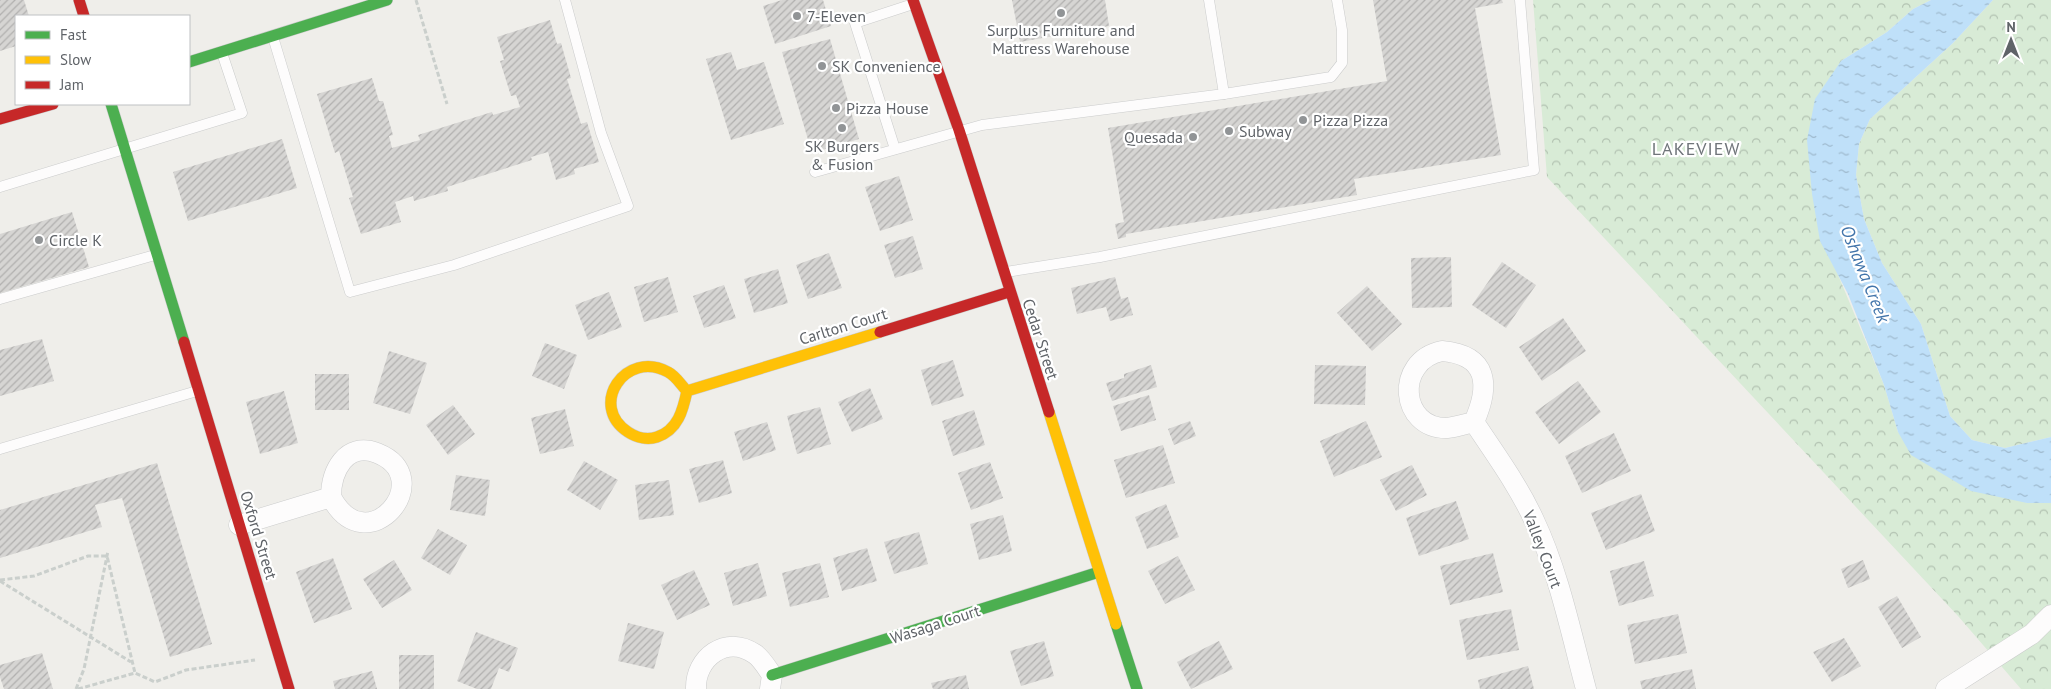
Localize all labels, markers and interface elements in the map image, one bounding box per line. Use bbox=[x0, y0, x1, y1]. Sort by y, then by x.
place label: 7-Eleven bbox=[807, 6, 866, 26]
marker: Surplus Furniture and Mattress Warehouse bbox=[1055, 7, 1067, 19]
marker: 7-Eleven bbox=[791, 10, 803, 22]
legend bbox=[15, 15, 190, 105]
north arrow bbox=[1986, 15, 2036, 65]
text: N bbox=[2006, 18, 2016, 36]
place label: Surplus Furniture and Mattress Warehouse bbox=[987, 20, 1135, 58]
text: Fast bbox=[60, 25, 87, 44]
text: Slow bbox=[60, 50, 91, 69]
place label: SK Convenience bbox=[832, 56, 941, 76]
marker: SK Convenience bbox=[816, 60, 828, 72]
text: Jam bbox=[59, 75, 84, 94]
place label: Pizza House bbox=[846, 98, 929, 118]
marker: Pizza House bbox=[830, 102, 842, 114]
place label: Pizza Pizza bbox=[1313, 110, 1388, 130]
marker: Pizza Pizza bbox=[1297, 114, 1309, 126]
place label: Subway bbox=[1239, 121, 1292, 141]
marker: SK Burgers & Fusion bbox=[836, 122, 848, 134]
marker: Subway bbox=[1223, 125, 1235, 137]
place label: Quesada bbox=[1124, 127, 1183, 147]
marker: Quesada bbox=[1187, 131, 1199, 143]
place label: SK Burgers & Fusion bbox=[805, 136, 879, 174]
district label: LAKEVIEW bbox=[1652, 137, 1740, 160]
water label: Oshawa Creek bbox=[1836, 222, 1896, 327]
place label: Circle K bbox=[49, 230, 102, 250]
marker: Circle K bbox=[33, 234, 45, 246]
street label: Cedar Street bbox=[1019, 296, 1064, 382]
street label: Carlton Court bbox=[797, 303, 890, 349]
street label: Oxford Street bbox=[236, 488, 282, 582]
street label: Valley Court bbox=[1519, 506, 1567, 591]
street label: Wasaga Court bbox=[888, 600, 983, 648]

